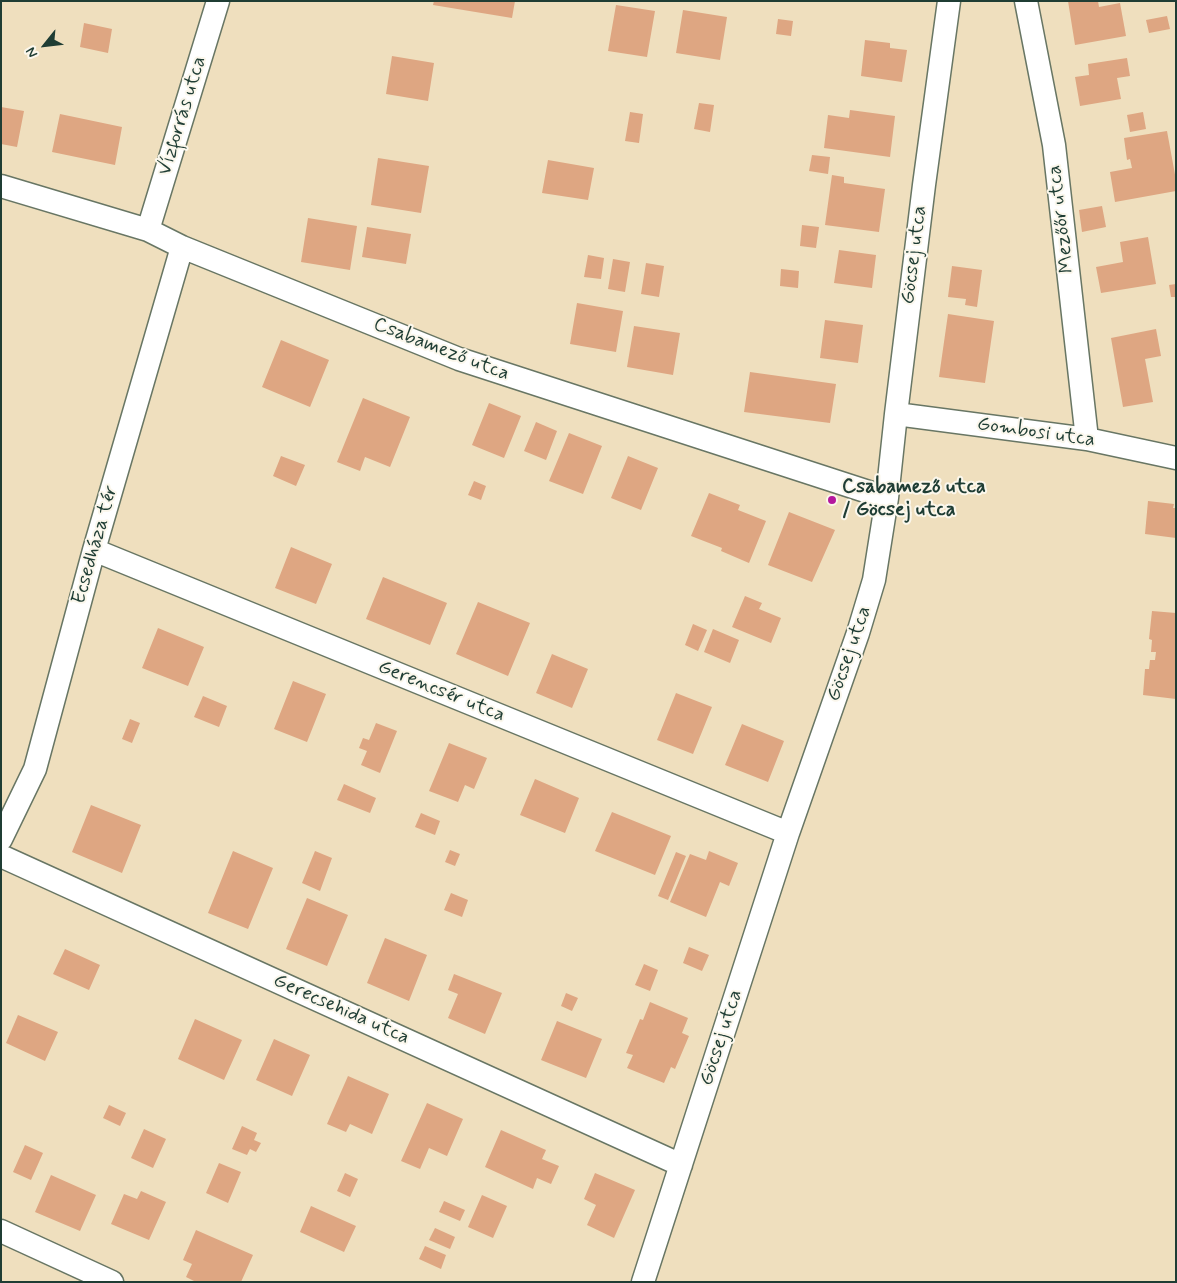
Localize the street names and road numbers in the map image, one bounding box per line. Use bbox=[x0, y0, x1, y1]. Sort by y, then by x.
street label: Vízforrás utca bbox=[154, 54, 212, 178]
street label: Mezőőr utca bbox=[1043, 164, 1081, 274]
street label: Göcsej utca bbox=[897, 204, 933, 306]
street label: Csabamező utca bbox=[370, 313, 512, 387]
street label: Gombosi utca bbox=[976, 413, 1096, 453]
street label: Ecsedháza tér bbox=[68, 483, 124, 607]
street label: Göcsej utca bbox=[822, 603, 878, 705]
street label: Gerencsér utca bbox=[374, 656, 508, 728]
street label: Gerecsehida utca bbox=[269, 969, 413, 1051]
street label: Göcsej utca bbox=[695, 987, 749, 1089]

